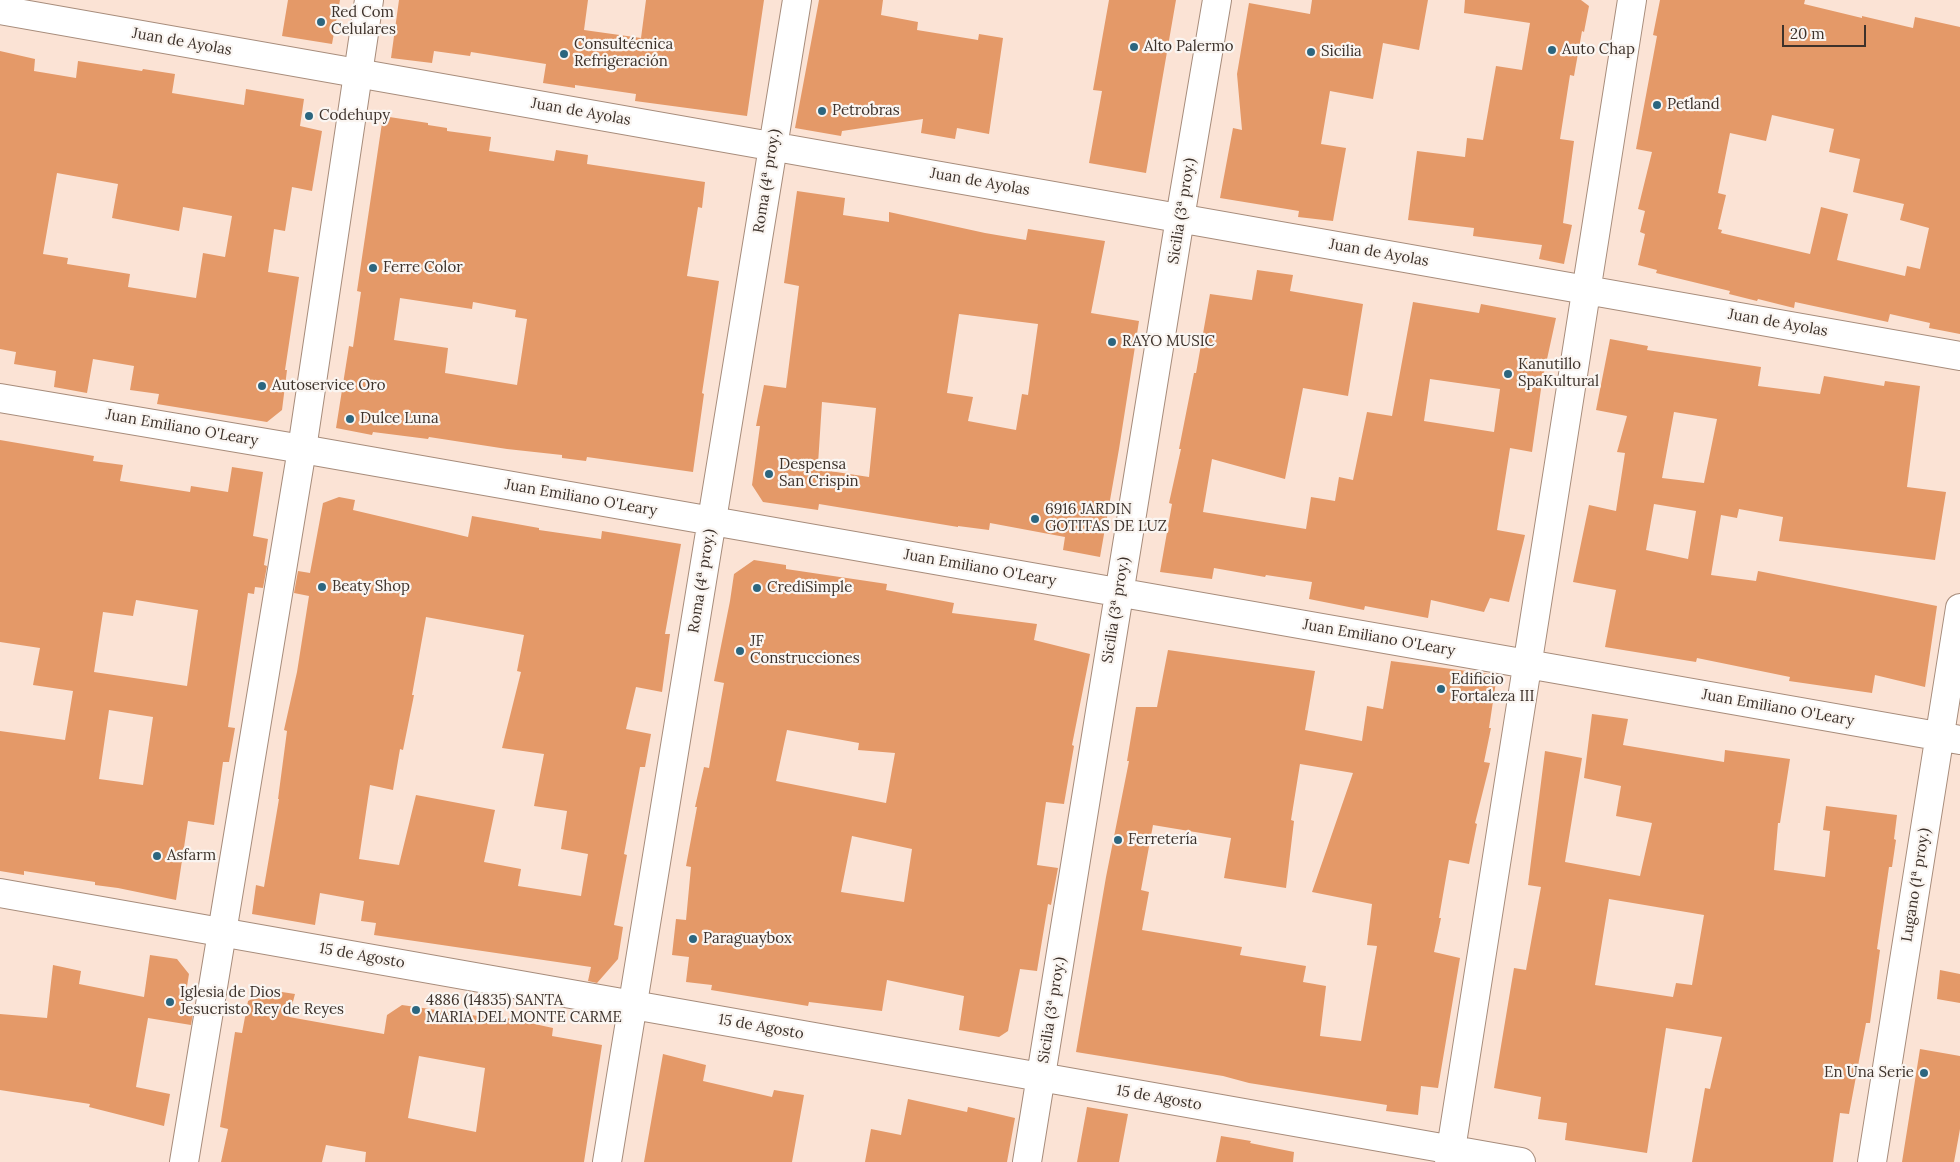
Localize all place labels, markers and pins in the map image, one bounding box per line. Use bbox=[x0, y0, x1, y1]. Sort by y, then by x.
place label: Red Com Celulares bbox=[331, 4, 396, 39]
marker: Red Com Celulares bbox=[315, 16, 327, 28]
place label: Consultécnica Refrigeración bbox=[574, 36, 673, 71]
place label: Alto Palermo bbox=[1144, 38, 1234, 56]
marker: Alto Palermo bbox=[1128, 41, 1140, 53]
place label: Auto Chap bbox=[1562, 41, 1635, 59]
place label: Sicilia bbox=[1321, 43, 1362, 61]
marker: Auto Chap bbox=[1546, 44, 1558, 56]
marker: Sicilia bbox=[1305, 46, 1317, 58]
marker: Consultécnica Refrigeración bbox=[558, 48, 570, 60]
place label: Petland bbox=[1667, 96, 1720, 114]
marker: Petland bbox=[1651, 99, 1663, 111]
place label: Petrobras bbox=[832, 102, 900, 120]
marker: Petrobras bbox=[816, 105, 828, 117]
place label: Codehupy bbox=[319, 107, 390, 125]
marker: Codehupy bbox=[303, 110, 315, 122]
place label: Ferre Color bbox=[383, 259, 463, 277]
marker: Ferre Color bbox=[367, 262, 379, 274]
place label: RAYO MUSIC bbox=[1122, 333, 1215, 351]
marker: RAYO MUSIC bbox=[1106, 336, 1118, 348]
place label: Kanutillo SpaKultural bbox=[1518, 356, 1599, 391]
marker: Kanutillo SpaKultural bbox=[1502, 368, 1514, 380]
place label: Autoservice Oro bbox=[272, 377, 385, 395]
marker: Autoservice Oro bbox=[256, 380, 268, 392]
place label: Dulce Luna bbox=[360, 410, 439, 428]
marker: Dulce Luna bbox=[344, 413, 356, 425]
place label: Despensa San Crispin bbox=[779, 456, 859, 491]
marker: Despensa San Crispin bbox=[763, 468, 775, 480]
place label: 6916 JARDIN GOTITAS DE LUZ bbox=[1045, 501, 1167, 536]
marker: 6916 JARDIN GOTITAS DE LUZ bbox=[1029, 513, 1041, 525]
place label: Beaty Shop bbox=[332, 578, 410, 596]
place label: CrediSimple bbox=[767, 579, 852, 597]
marker: Beaty Shop bbox=[316, 581, 328, 593]
marker: CrediSimple bbox=[751, 582, 763, 594]
place label: JF Construcciones bbox=[750, 633, 860, 668]
marker: JF Construcciones bbox=[734, 645, 746, 657]
place label: Edificio Fortaleza III bbox=[1451, 671, 1535, 706]
marker: Edificio Fortaleza III bbox=[1435, 683, 1447, 695]
place label: Ferretería bbox=[1128, 831, 1197, 849]
marker: Ferretería bbox=[1112, 834, 1124, 846]
place label: Asfarm bbox=[167, 847, 216, 865]
marker: Asfarm bbox=[151, 850, 163, 862]
place label: Paraguaybox bbox=[703, 930, 792, 948]
marker: Paraguaybox bbox=[687, 933, 699, 945]
place label: Iglesia de Dios Jesucristo Rey de Reyes bbox=[180, 984, 344, 1019]
place label: 4886 (14835) SANTA MARIA DEL MONTE CARME bbox=[426, 992, 622, 1027]
marker: Iglesia de Dios Jesucristo Rey de Reyes bbox=[164, 996, 176, 1008]
marker: 4886 (14835) SANTA MARIA DEL MONTE CARME bbox=[410, 1004, 422, 1016]
place label: En Una Serie bbox=[1824, 1064, 1914, 1082]
marker: En Una Serie bbox=[1918, 1067, 1930, 1079]

